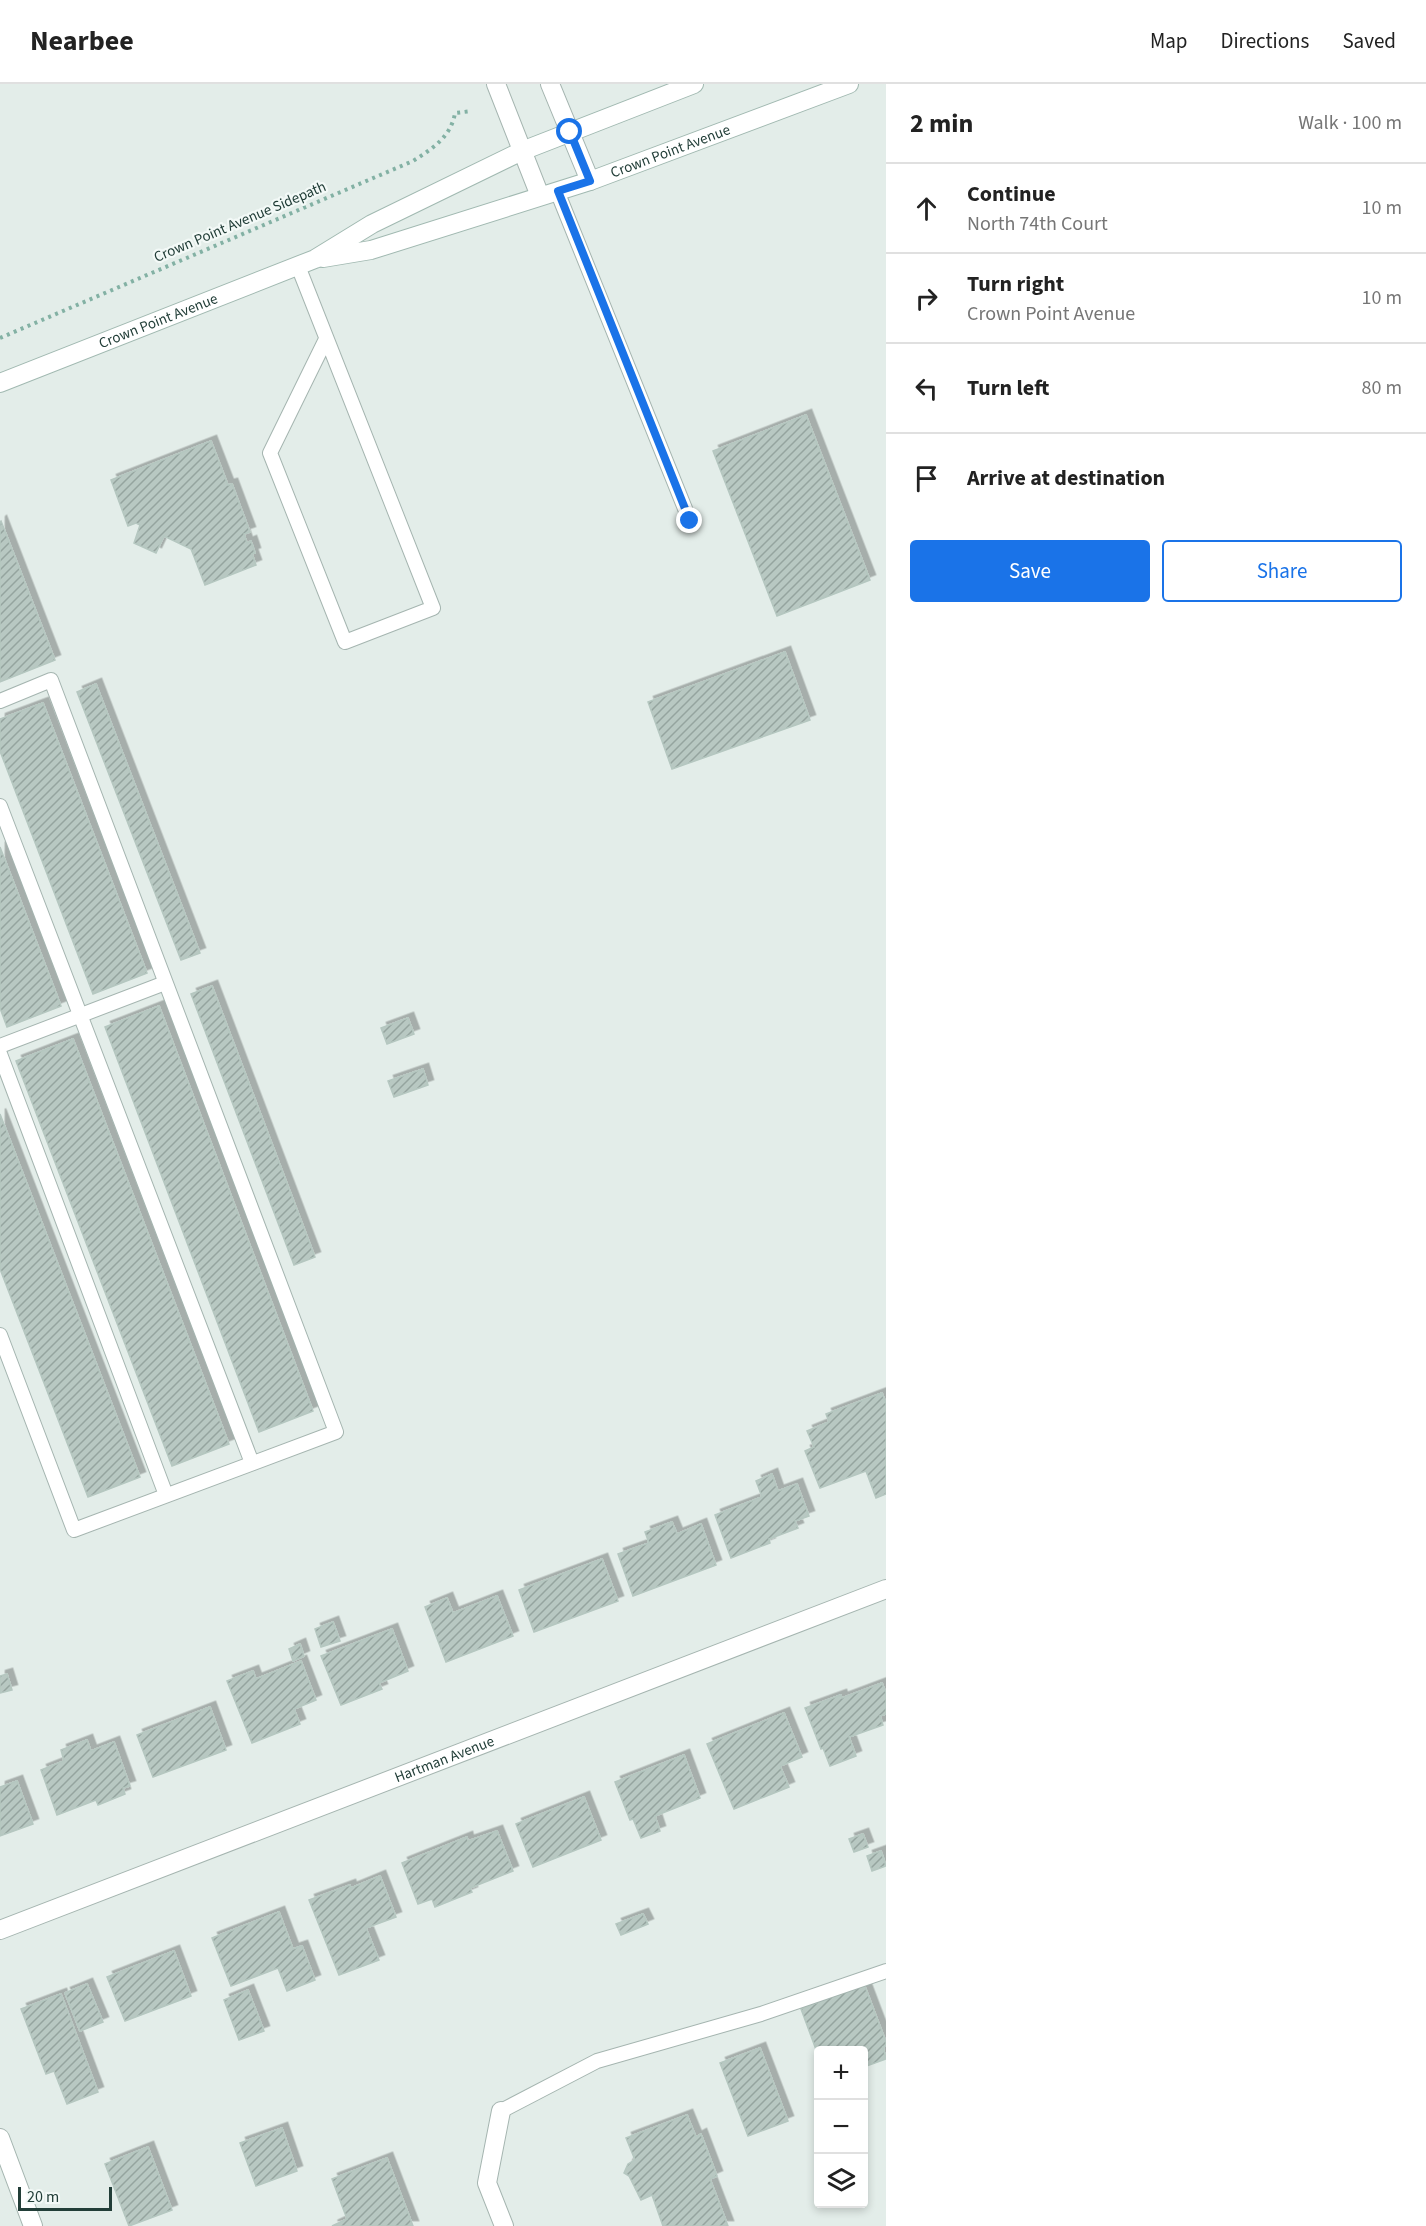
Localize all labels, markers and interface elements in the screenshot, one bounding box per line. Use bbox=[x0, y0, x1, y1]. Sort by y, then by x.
text: Nearbee bbox=[30, 21, 134, 61]
text: Map bbox=[1150, 26, 1188, 56]
text: Directions bbox=[1221, 26, 1309, 56]
text: Saved bbox=[1342, 26, 1396, 56]
text: 2 min bbox=[910, 105, 973, 142]
text: Walk · 100 m bbox=[1298, 109, 1402, 137]
route start bbox=[556, 118, 582, 144]
street label: Crown Point Avenue bbox=[607, 119, 733, 183]
street label: Crown Point Avenue Sidepath bbox=[151, 176, 329, 268]
text: Continue bbox=[967, 178, 1056, 210]
icon: ahead bbox=[910, 192, 943, 225]
text: 10 m bbox=[1362, 194, 1402, 222]
text: North 74th Court bbox=[967, 210, 1108, 238]
text: Turn right bbox=[967, 268, 1064, 300]
icon: right bbox=[910, 282, 943, 315]
text: 10 m bbox=[1362, 284, 1402, 312]
street label: Crown Point Avenue bbox=[96, 288, 221, 354]
text: Crown Point Avenue bbox=[967, 300, 1135, 328]
icon: left bbox=[910, 372, 943, 405]
text: Turn left bbox=[967, 372, 1049, 404]
text: 80 m bbox=[1362, 374, 1402, 402]
icon: arrive bbox=[910, 462, 943, 495]
text: Arrive at destination bbox=[967, 462, 1165, 494]
route end bbox=[676, 507, 702, 533]
button: Save bbox=[910, 540, 1150, 602]
button: Share bbox=[1162, 540, 1402, 602]
street label: Hartman Avenue bbox=[391, 1730, 497, 1788]
map controls bbox=[814, 2046, 868, 2208]
button: + bbox=[814, 2046, 868, 2100]
button: − bbox=[814, 2100, 868, 2154]
button: layers bbox=[814, 2154, 868, 2208]
scale bar bbox=[18, 2184, 112, 2212]
text: 20 m bbox=[27, 2186, 59, 2208]

